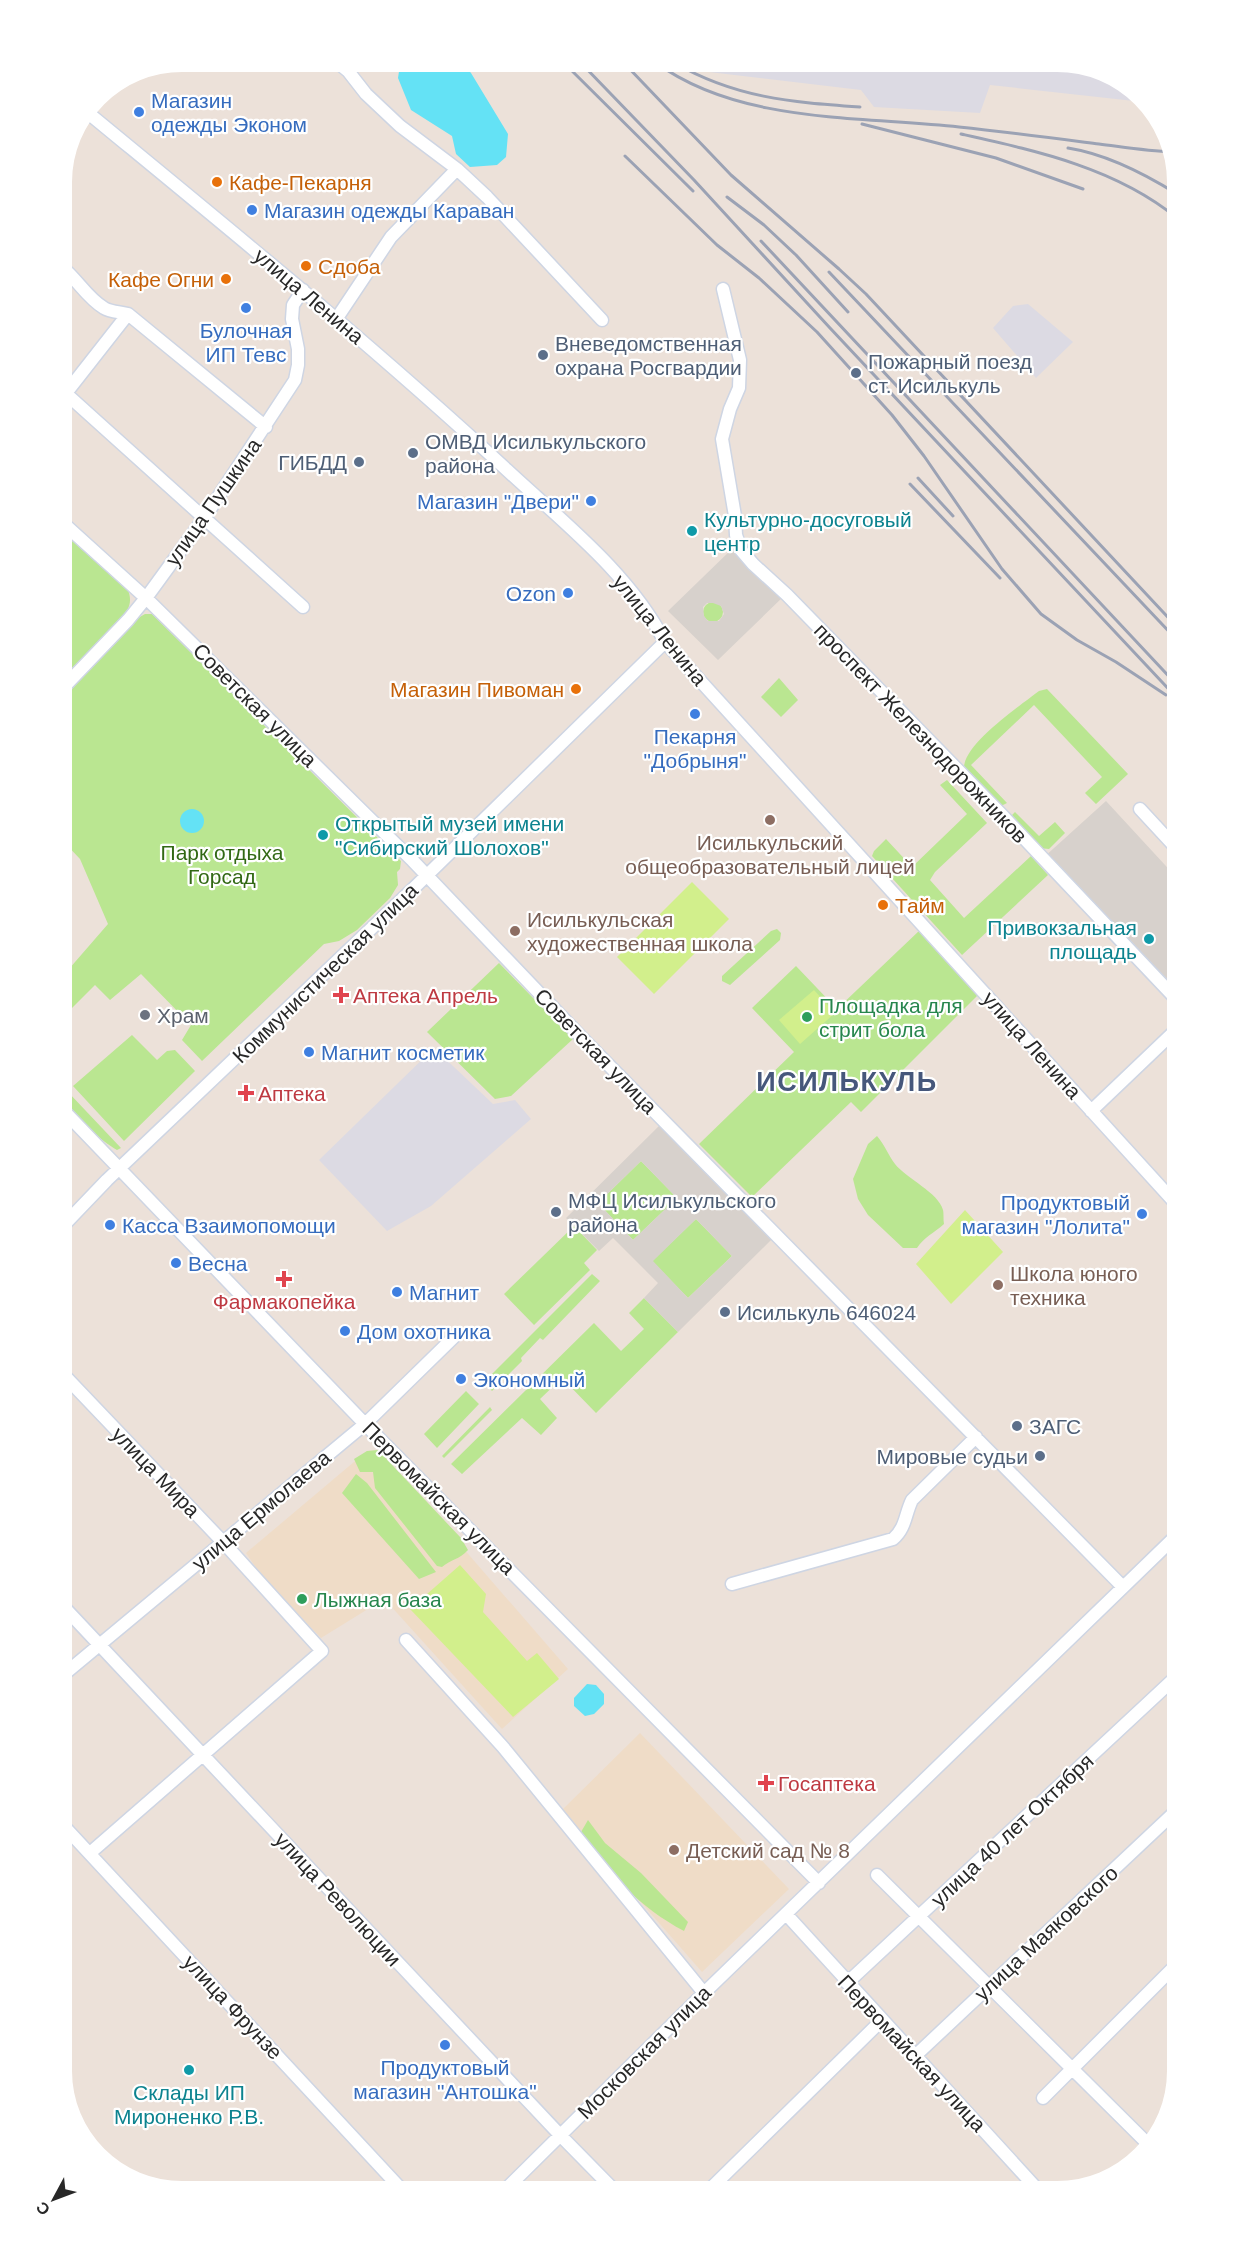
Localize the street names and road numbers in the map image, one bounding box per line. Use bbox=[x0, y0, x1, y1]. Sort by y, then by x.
street label: улица Ленина bbox=[250, 244, 369, 349]
street label: улица Пушкина bbox=[161, 434, 266, 570]
street label: улица Ленина bbox=[608, 570, 712, 690]
street label: проспект Железнодорожников bbox=[810, 619, 1032, 847]
street label: Советская улица bbox=[189, 639, 322, 772]
street label: Коммунистическая улица bbox=[228, 878, 422, 1067]
street label: Советская улица bbox=[530, 984, 662, 1119]
street label: улица Ленина bbox=[978, 987, 1086, 1103]
street label: Первомайская улица bbox=[358, 1417, 520, 1579]
street label: улица Мира bbox=[107, 1422, 205, 1522]
street label: улица Ермолаева bbox=[187, 1445, 335, 1574]
street label: улица 40 лет Октября bbox=[926, 1749, 1098, 1911]
street label: улица Революции bbox=[270, 1828, 406, 1970]
street label: улица Маяковского bbox=[970, 1861, 1122, 2005]
street label: улица Фрунзе bbox=[179, 1950, 287, 2064]
street label: Первомайская улица bbox=[833, 1970, 991, 2136]
street label: Московская улица bbox=[573, 1980, 716, 2123]

